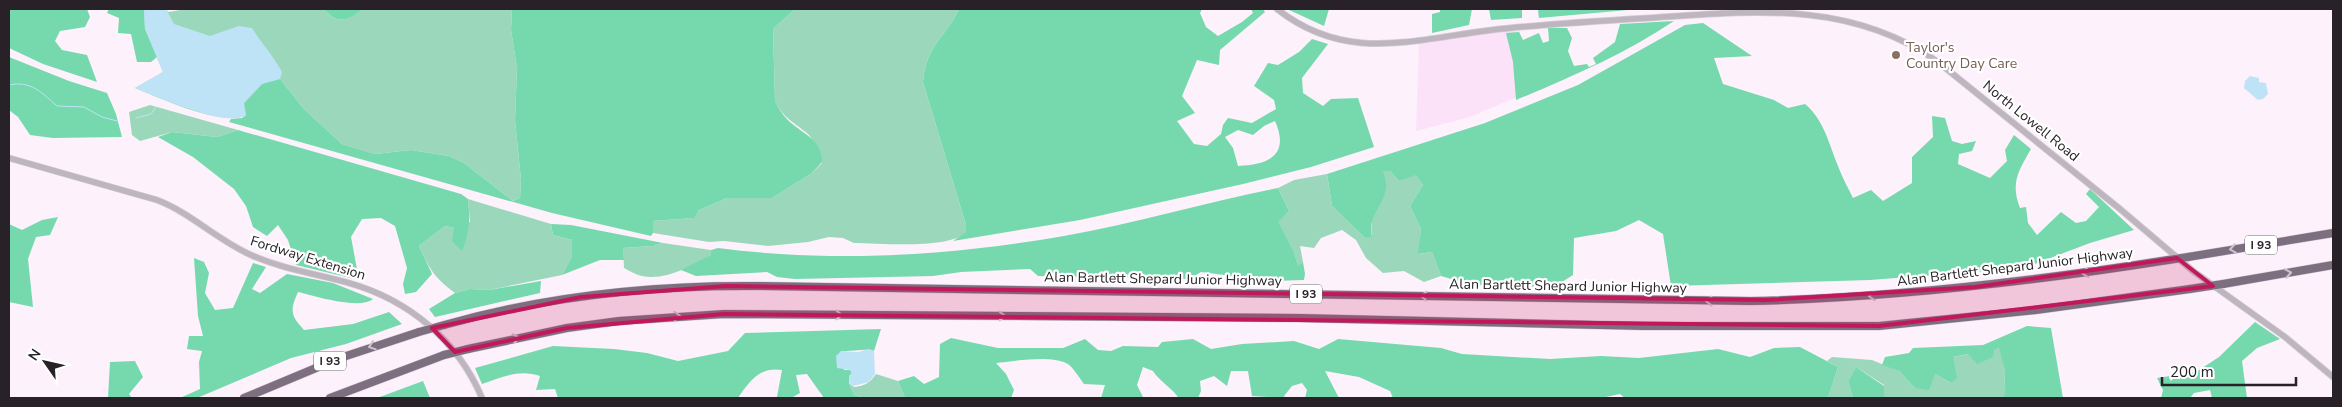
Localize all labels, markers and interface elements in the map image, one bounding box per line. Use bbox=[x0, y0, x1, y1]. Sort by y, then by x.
place label: Taylor's Country Day Care bbox=[1906, 38, 2017, 73]
marker: Taylor's Country Day Care bbox=[1890, 49, 1902, 61]
street label: North Lowell Road bbox=[1979, 76, 2083, 166]
street label: Fordway Extension bbox=[248, 231, 368, 285]
road number: I 93 bbox=[2245, 236, 2277, 254]
street label: Alan Bartlett Shepard Junior Highway bbox=[1896, 243, 2135, 291]
one-way arrow bbox=[2229, 244, 2238, 254]
street label: Alan Bartlett Shepard Junior Highway bbox=[1044, 267, 1283, 291]
one-way arrow bbox=[2081, 267, 2089, 278]
one-way arrow bbox=[2284, 268, 2292, 278]
street label: Alan Bartlett Shepard Junior Highway bbox=[1449, 274, 1688, 298]
road number: I 93 bbox=[1290, 284, 1322, 304]
one-way arrow bbox=[1867, 290, 1875, 301]
one-way arrow bbox=[1420, 291, 1428, 301]
one-way arrow bbox=[1705, 296, 1713, 306]
one-way arrow bbox=[836, 310, 844, 320]
one-way arrow bbox=[673, 311, 681, 322]
one-way arrow bbox=[998, 311, 1006, 321]
one-way arrow bbox=[512, 333, 520, 344]
north arrow bbox=[20, 337, 70, 387]
one-way arrow bbox=[369, 341, 377, 351]
text: N bbox=[24, 345, 45, 365]
road number: I 93 bbox=[314, 352, 346, 371]
scale bar bbox=[2162, 354, 2296, 386]
text: 200 m bbox=[2170, 362, 2214, 382]

